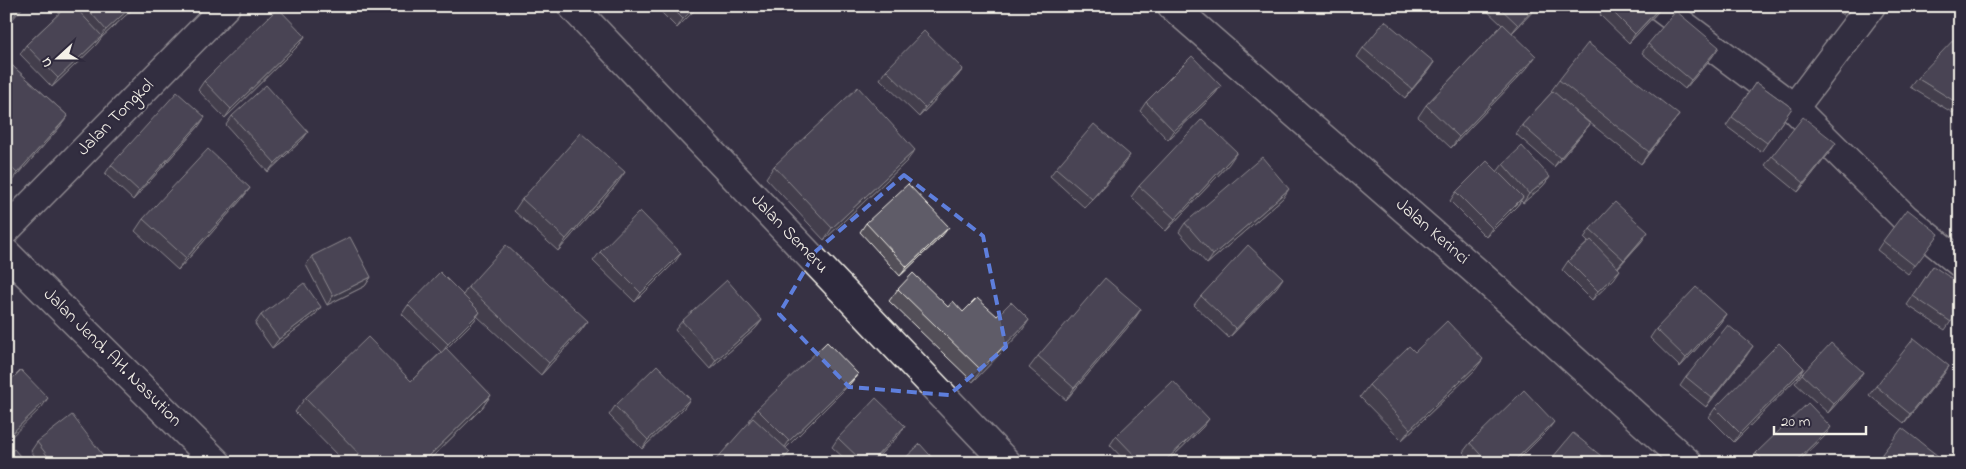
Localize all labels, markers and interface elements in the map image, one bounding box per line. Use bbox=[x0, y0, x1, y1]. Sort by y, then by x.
north arrow bbox=[32, 32, 82, 82]
text: U bbox=[36, 54, 59, 70]
street label: Jalan Tongkol bbox=[72, 74, 161, 163]
street label: Jalan Semeru bbox=[744, 188, 834, 280]
street label: Jalan Kerinci bbox=[1389, 193, 1475, 271]
street label: Jalan Jend. AH. Nasution bbox=[37, 283, 187, 433]
scale bar bbox=[1774, 404, 1866, 436]
text: 20 m bbox=[1781, 411, 1811, 433]

